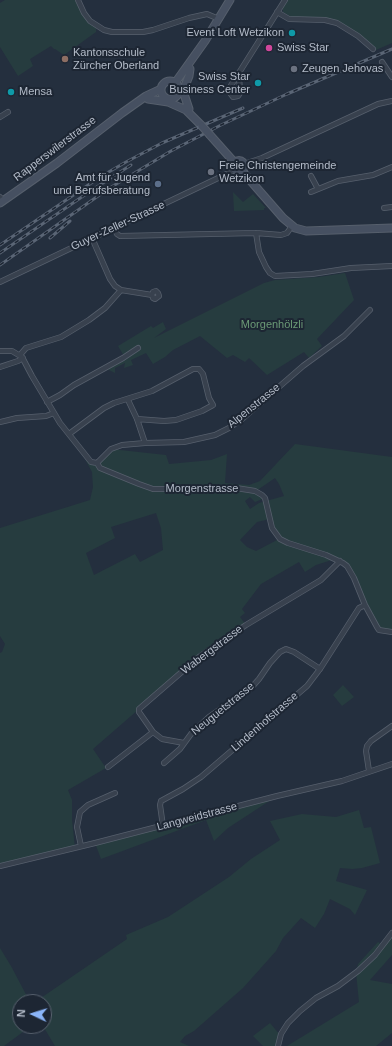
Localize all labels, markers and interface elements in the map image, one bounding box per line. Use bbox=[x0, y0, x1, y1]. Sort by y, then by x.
place label: Event Loft Wetzikon bbox=[186, 26, 284, 40]
marker: Event Loft Wetzikon bbox=[287, 28, 297, 38]
place label: Swiss Star bbox=[277, 41, 329, 55]
marker: Swiss Star bbox=[264, 43, 274, 53]
place label: Kantonsschule Zürcher Oberland bbox=[73, 46, 159, 72]
marker: Kantonsschule Zürcher Oberland bbox=[60, 54, 70, 64]
place label: Zeugen Jehovas bbox=[302, 62, 383, 76]
marker: Zeugen Jehovas bbox=[289, 64, 299, 74]
place label: Swiss Star Business Center bbox=[169, 70, 250, 96]
marker: Swiss Star Business Center bbox=[253, 78, 263, 88]
place label: Mensa bbox=[19, 85, 52, 99]
marker: Mensa bbox=[6, 87, 16, 97]
street label: Rapperswilerstrasse bbox=[11, 114, 99, 184]
place label: Freie Christengemeinde Wetzikon bbox=[219, 159, 336, 185]
marker: Freie Christengemeinde Wetzikon bbox=[206, 167, 216, 177]
place label: Amt für Jugend und Berufsberatung bbox=[53, 171, 150, 197]
marker: Amt für Jugend und Berufsberatung bbox=[153, 179, 163, 189]
street label: Guyer-Zeller-Strasse bbox=[69, 198, 167, 254]
park label: Morgenhölzli bbox=[241, 318, 303, 332]
street label: Alpenstrasse bbox=[225, 381, 283, 431]
street label: Morgenstrasse bbox=[166, 482, 238, 496]
street label: Wabergstrasse bbox=[179, 623, 245, 677]
street label: Neuguetstrasse bbox=[189, 680, 257, 738]
street label: Lindenhofstrasse bbox=[229, 690, 301, 754]
street label: Langweidstrasse bbox=[155, 800, 239, 834]
north arrow bbox=[12, 994, 52, 1034]
text: N bbox=[15, 1009, 27, 1018]

